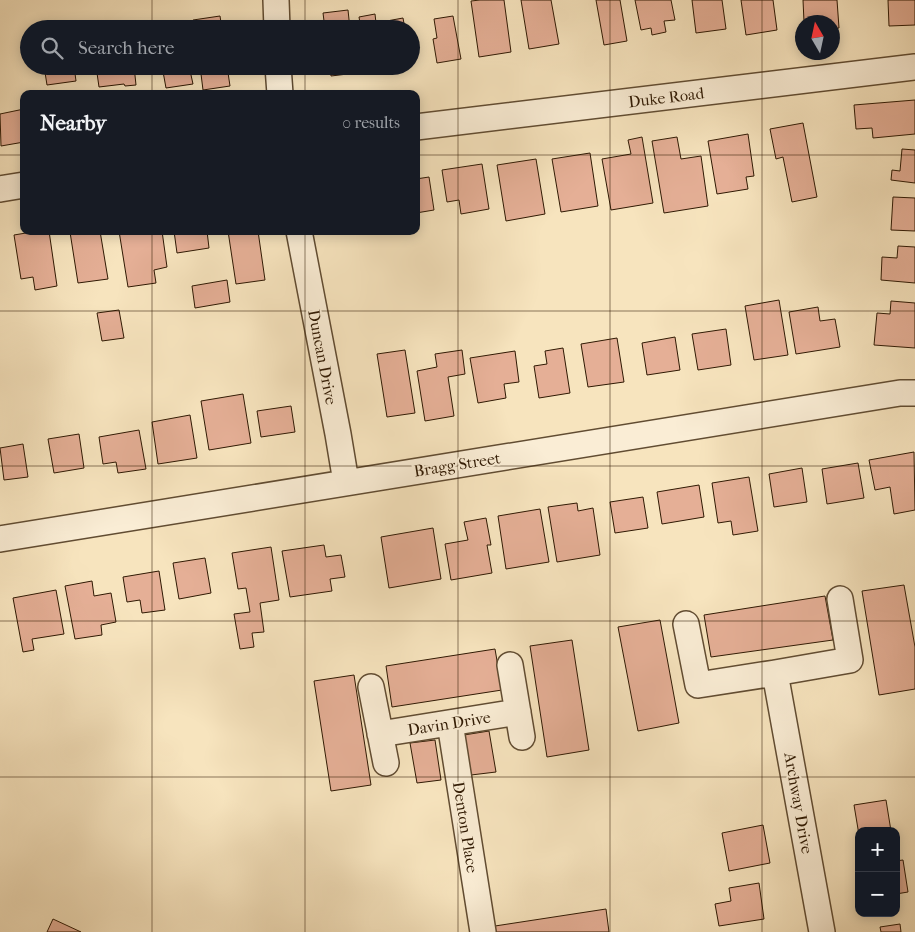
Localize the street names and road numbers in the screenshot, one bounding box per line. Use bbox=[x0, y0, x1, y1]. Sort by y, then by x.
street label: Duke Road bbox=[627, 83, 705, 112]
street label: Duncan Drive bbox=[304, 308, 341, 406]
street label: Bragg Street bbox=[412, 448, 502, 481]
street label: Davin Drive bbox=[406, 708, 492, 739]
street label: Archway Drive bbox=[780, 750, 817, 855]
street label: Denton Place bbox=[449, 780, 482, 874]

